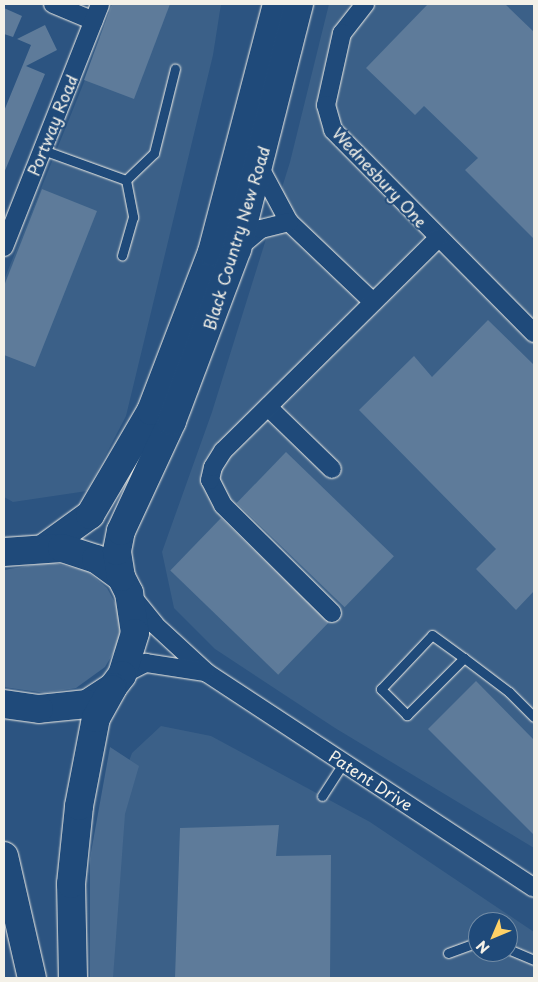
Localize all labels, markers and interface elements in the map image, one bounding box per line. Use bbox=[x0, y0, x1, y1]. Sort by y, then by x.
street label: Portway Road bbox=[23, 72, 81, 178]
street label: Wednesbury One bbox=[329, 123, 431, 231]
street label: Black Country New Road bbox=[198, 142, 274, 334]
street label: Patent Drive bbox=[325, 746, 417, 814]
north arrow bbox=[468, 912, 518, 962]
text: N bbox=[471, 936, 494, 959]

